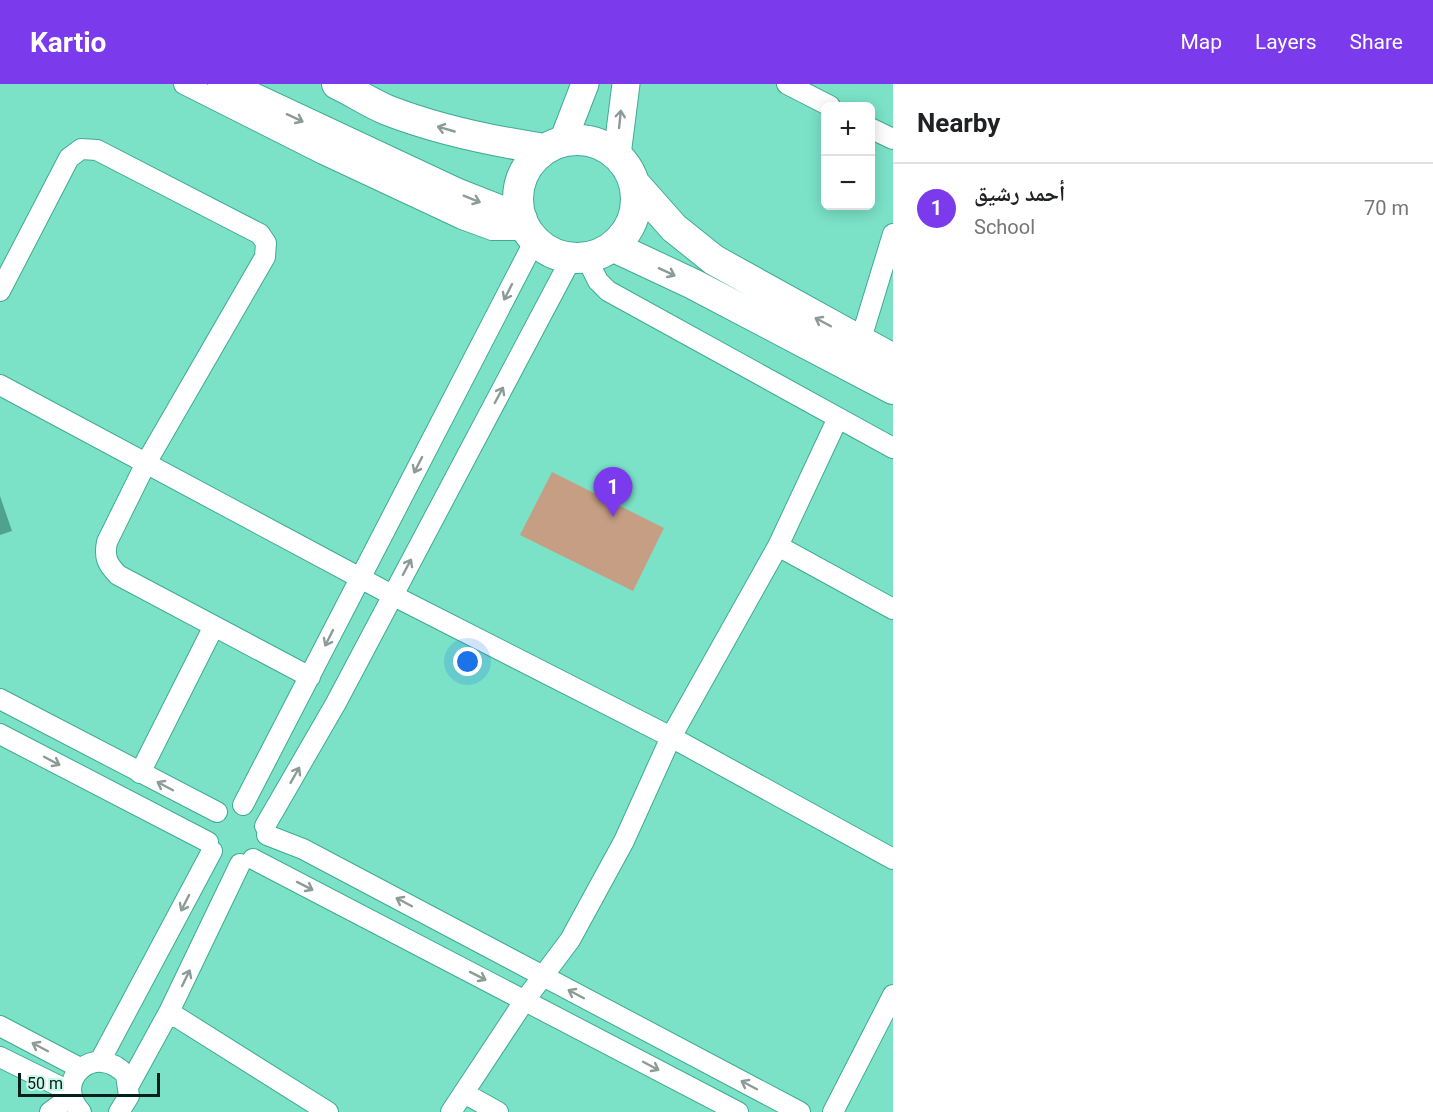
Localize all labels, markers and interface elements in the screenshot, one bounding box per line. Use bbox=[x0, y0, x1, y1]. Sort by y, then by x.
text: Kartio bbox=[30, 26, 106, 59]
text: Map bbox=[1180, 30, 1222, 54]
text: Layers bbox=[1255, 30, 1316, 54]
text: Share bbox=[1349, 30, 1403, 54]
map controls bbox=[821, 102, 875, 210]
button: + bbox=[821, 102, 875, 156]
text: Nearby bbox=[917, 108, 1000, 138]
one-way arrow bbox=[615, 110, 626, 130]
one-way arrow bbox=[286, 112, 304, 124]
one-way arrow bbox=[437, 123, 456, 134]
button: − bbox=[821, 156, 875, 210]
text: أحمد رشيق bbox=[974, 181, 1065, 206]
one-way arrow bbox=[462, 195, 481, 206]
text: 1 bbox=[931, 196, 942, 220]
text: 70 m bbox=[1364, 196, 1409, 220]
text: School bbox=[974, 215, 1035, 239]
one-way arrow bbox=[657, 266, 675, 278]
one-way arrow bbox=[502, 283, 514, 300]
one-way arrow bbox=[814, 316, 832, 327]
one-way arrow bbox=[494, 386, 505, 404]
one-way arrow bbox=[412, 456, 424, 474]
pin: 1 bbox=[594, 468, 632, 517]
one-way arrow bbox=[401, 559, 413, 576]
one-way arrow bbox=[323, 629, 335, 647]
your location bbox=[453, 647, 482, 676]
one-way arrow bbox=[43, 755, 60, 767]
one-way arrow bbox=[289, 767, 301, 784]
one-way arrow bbox=[156, 780, 174, 791]
one-way arrow bbox=[296, 881, 314, 893]
one-way arrow bbox=[179, 894, 191, 911]
one-way arrow bbox=[395, 896, 413, 908]
one-way arrow bbox=[181, 969, 192, 987]
one-way arrow bbox=[469, 971, 487, 982]
one-way arrow bbox=[568, 987, 586, 999]
one-way arrow bbox=[32, 1041, 49, 1053]
one-way arrow bbox=[642, 1060, 659, 1072]
scale bar bbox=[18, 1070, 160, 1098]
text: 50 m bbox=[27, 1074, 63, 1093]
one-way arrow bbox=[740, 1079, 758, 1090]

